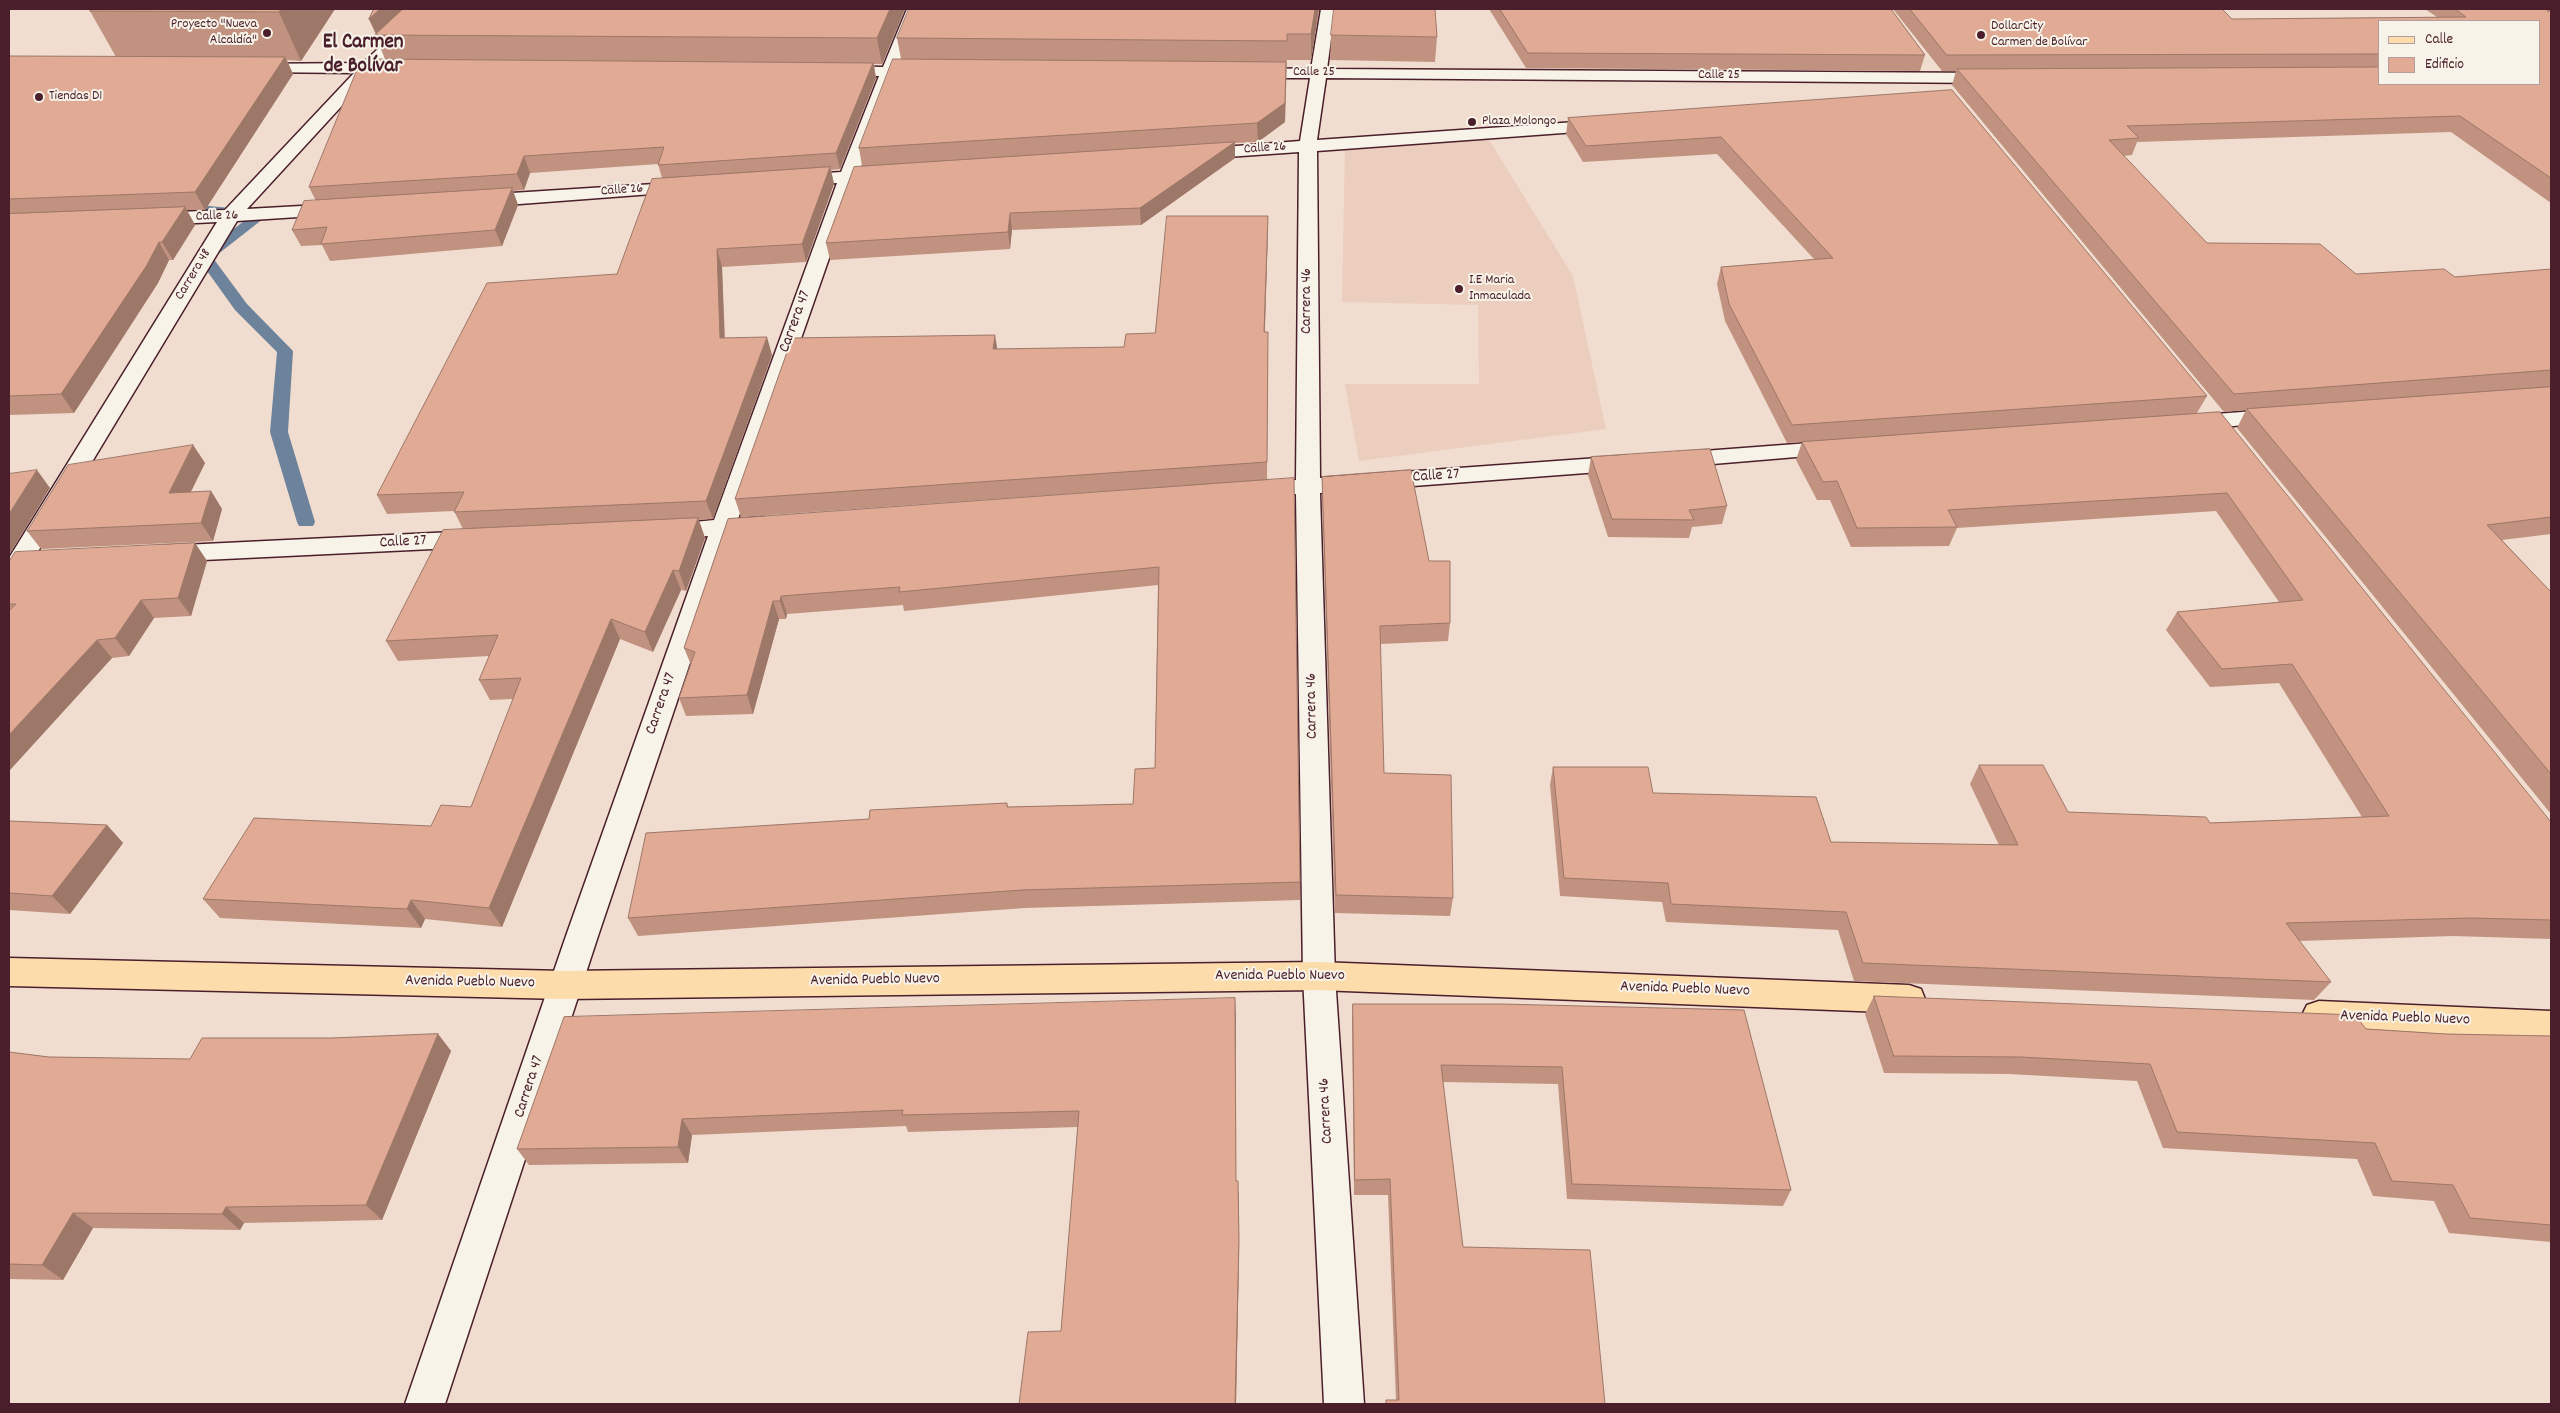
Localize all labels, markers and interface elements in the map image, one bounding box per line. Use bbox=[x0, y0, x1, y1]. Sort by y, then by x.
place label: Proyecto "Nueva Alcaldía" bbox=[171, 17, 257, 49]
place label: DollarCity Carmen de Bolívar bbox=[1991, 19, 2087, 52]
legend bbox=[2378, 20, 2540, 85]
marker: Proyecto "Nueva Alcaldía" bbox=[261, 27, 273, 39]
marker: DollarCity Carmen de Bolívar bbox=[1975, 29, 1987, 41]
text: Calle bbox=[2425, 29, 2453, 51]
district label: El Carmen de Bolívar bbox=[323, 31, 403, 81]
text: Edificio bbox=[2425, 54, 2464, 76]
street label: Calle 25 bbox=[1293, 65, 1335, 81]
street label: Calle 25 bbox=[1698, 68, 1740, 84]
place label: Tiendas D1 bbox=[49, 89, 102, 105]
marker: Tiendas D1 bbox=[33, 91, 45, 103]
place label: Plaza Molongo bbox=[1482, 114, 1556, 130]
marker: Plaza Molongo bbox=[1466, 116, 1478, 128]
street label: Calle 26 bbox=[1243, 139, 1287, 159]
street label: Calle 26 bbox=[600, 181, 644, 201]
street label: Calle 26 bbox=[195, 208, 239, 226]
street label: Carrera 48 bbox=[172, 246, 216, 304]
street label: Carrera 46 bbox=[1298, 268, 1318, 334]
place label: I.E Maria Inmaculada bbox=[1469, 273, 1531, 306]
marker: I.E Maria Inmaculada bbox=[1453, 283, 1465, 295]
street label: Carrera 47 bbox=[776, 289, 816, 355]
street label: Calle 27 bbox=[1412, 466, 1460, 488]
street label: Calle 27 bbox=[379, 532, 427, 554]
street label: Carrera 47 bbox=[642, 671, 682, 737]
street label: Carrera 46 bbox=[1303, 673, 1323, 739]
street label: Avenida Pueblo Nuevo bbox=[1215, 967, 1345, 987]
street label: Avenida Pueblo Nuevo bbox=[810, 970, 940, 992]
street label: Avenida Pueblo Nuevo bbox=[405, 972, 535, 994]
street label: Avenida Pueblo Nuevo bbox=[1620, 978, 1750, 1002]
street label: Avenida Pueblo Nuevo bbox=[2340, 1007, 2470, 1031]
street label: Carrera 47 bbox=[511, 1054, 549, 1120]
street label: Carrera 46 bbox=[1316, 1078, 1338, 1144]

